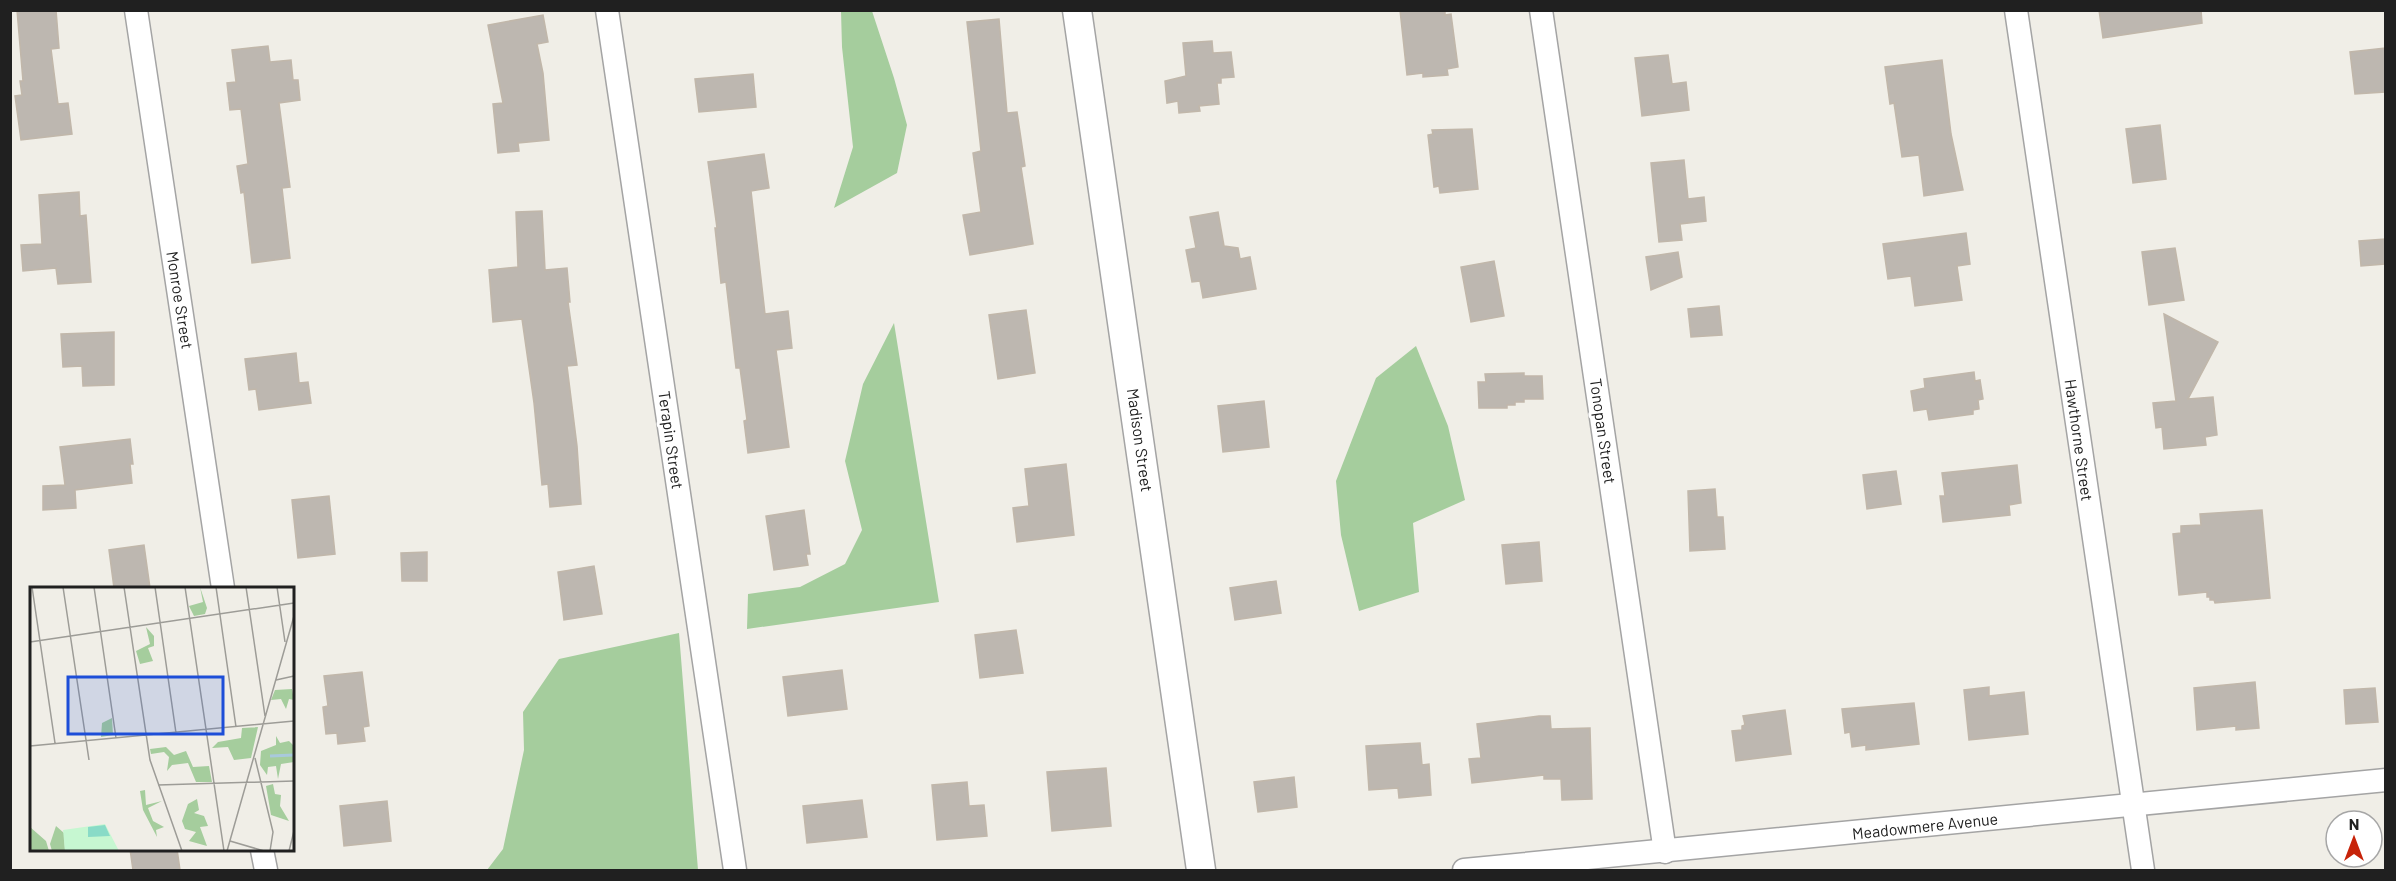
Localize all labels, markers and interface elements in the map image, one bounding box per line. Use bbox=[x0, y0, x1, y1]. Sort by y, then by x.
street label: Monroe Street bbox=[163, 250, 198, 350]
street label: Tonopan Street bbox=[1587, 377, 1620, 485]
street label: Hawthorne Street bbox=[2062, 378, 2097, 502]
street label: Madison Street bbox=[1124, 387, 1157, 493]
street label: Terapin Street bbox=[655, 390, 688, 490]
inset map bbox=[30, 587, 294, 851]
street label: Meadowmere Avenue bbox=[1851, 808, 1999, 843]
north arrow bbox=[2324, 809, 2384, 869]
text: N bbox=[2349, 814, 2359, 833]

